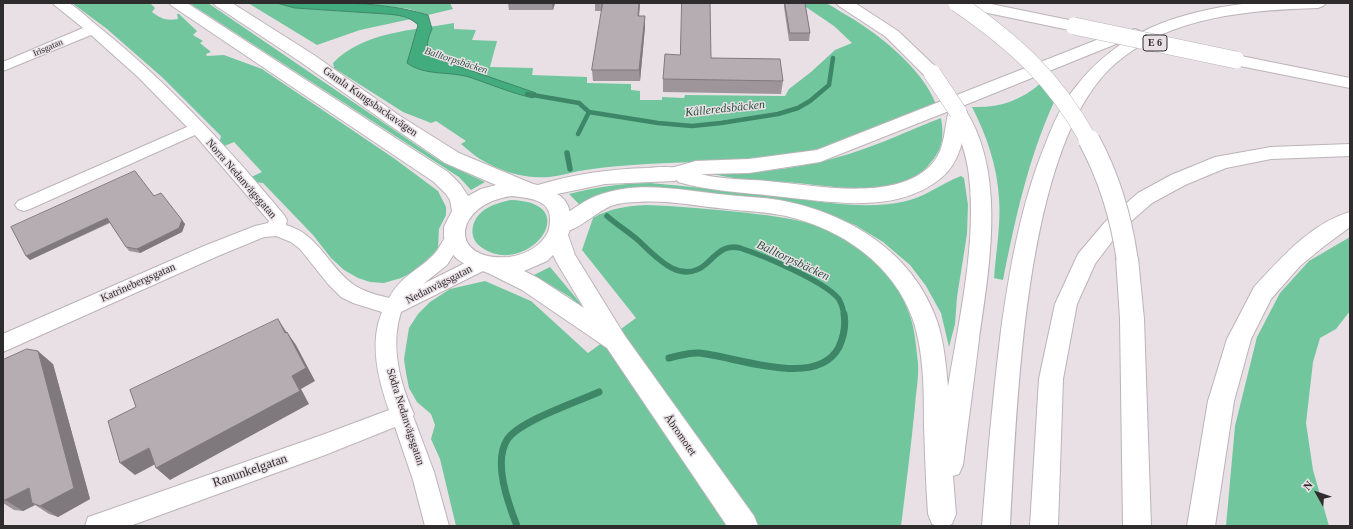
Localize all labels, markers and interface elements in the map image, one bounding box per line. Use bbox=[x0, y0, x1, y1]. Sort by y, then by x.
road number: E 6 bbox=[1143, 35, 1167, 51]
street label: Irisgatan bbox=[31, 37, 65, 59]
water label: Balltorpsbäcken bbox=[423, 45, 489, 77]
street label: Gamla Kungsbackavägen bbox=[320, 64, 420, 140]
water label: Kålleredsbäcken bbox=[684, 98, 766, 120]
street label: Norra Nedanvägsgatan bbox=[203, 137, 279, 221]
water label: Balltorpsbäcken bbox=[754, 238, 832, 284]
street label: Katrinebergsgatan bbox=[99, 261, 177, 305]
street label: Nedanvägsgatan bbox=[404, 263, 474, 307]
street label: Södra Nedanvägsgatan bbox=[383, 367, 427, 467]
street label: Åbromotet bbox=[661, 412, 699, 458]
street label: Ranunkelgatan bbox=[211, 451, 289, 491]
north arrow bbox=[1297, 473, 1337, 513]
text: N bbox=[1301, 478, 1315, 492]

